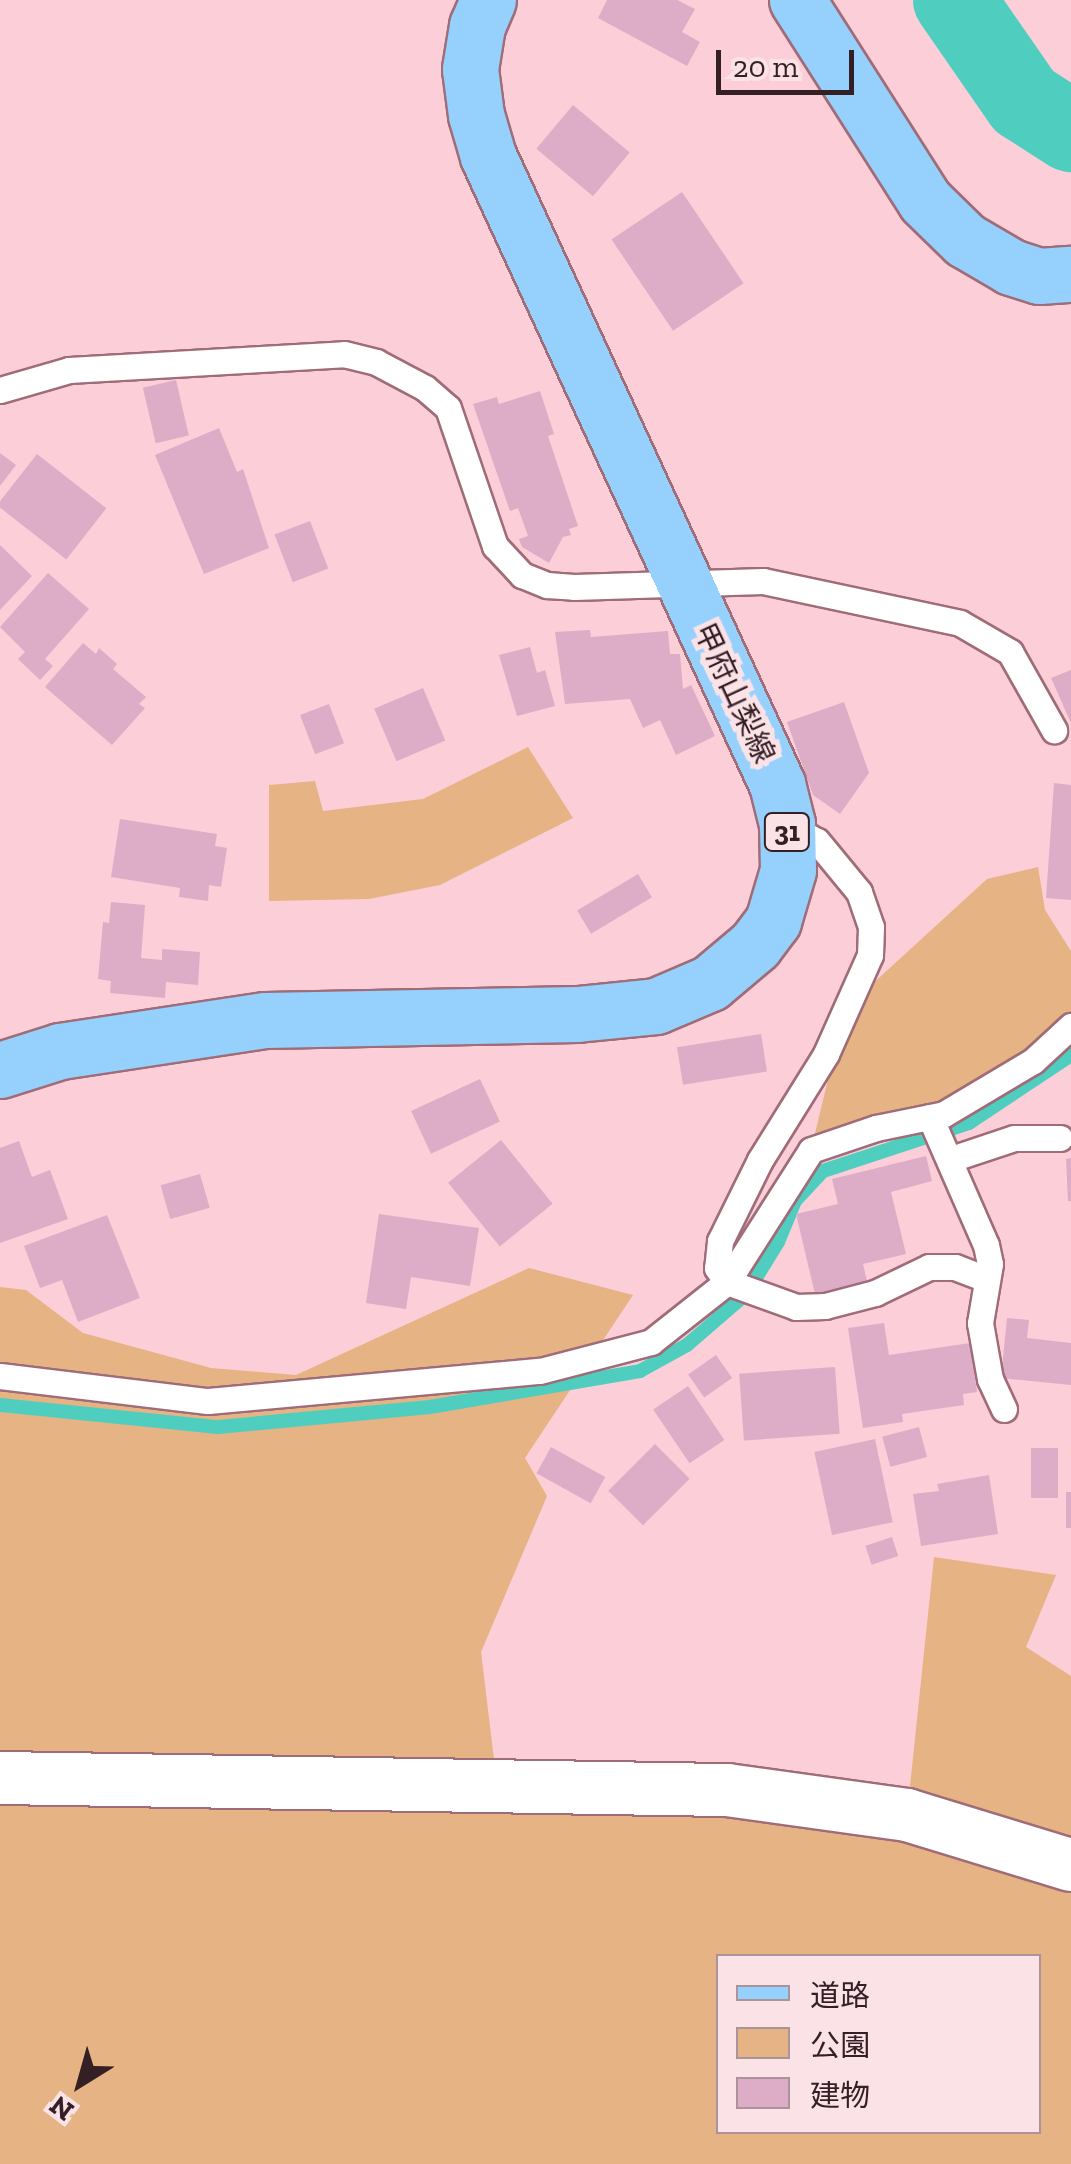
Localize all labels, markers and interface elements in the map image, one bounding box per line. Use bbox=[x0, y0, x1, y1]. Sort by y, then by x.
scale bar bbox=[721, 30, 858, 92]
text: 20 m bbox=[733, 49, 798, 85]
street label: 甲府山梨線 bbox=[686, 617, 782, 769]
road number: 31 bbox=[762, 809, 812, 855]
legend bbox=[716, 1954, 1041, 2134]
text: 道路 bbox=[810, 1978, 870, 2014]
text: 公園 bbox=[810, 2028, 870, 2064]
north arrow bbox=[30, 2034, 130, 2134]
text: 建物 bbox=[810, 2078, 870, 2114]
text: N bbox=[43, 2089, 80, 2128]

